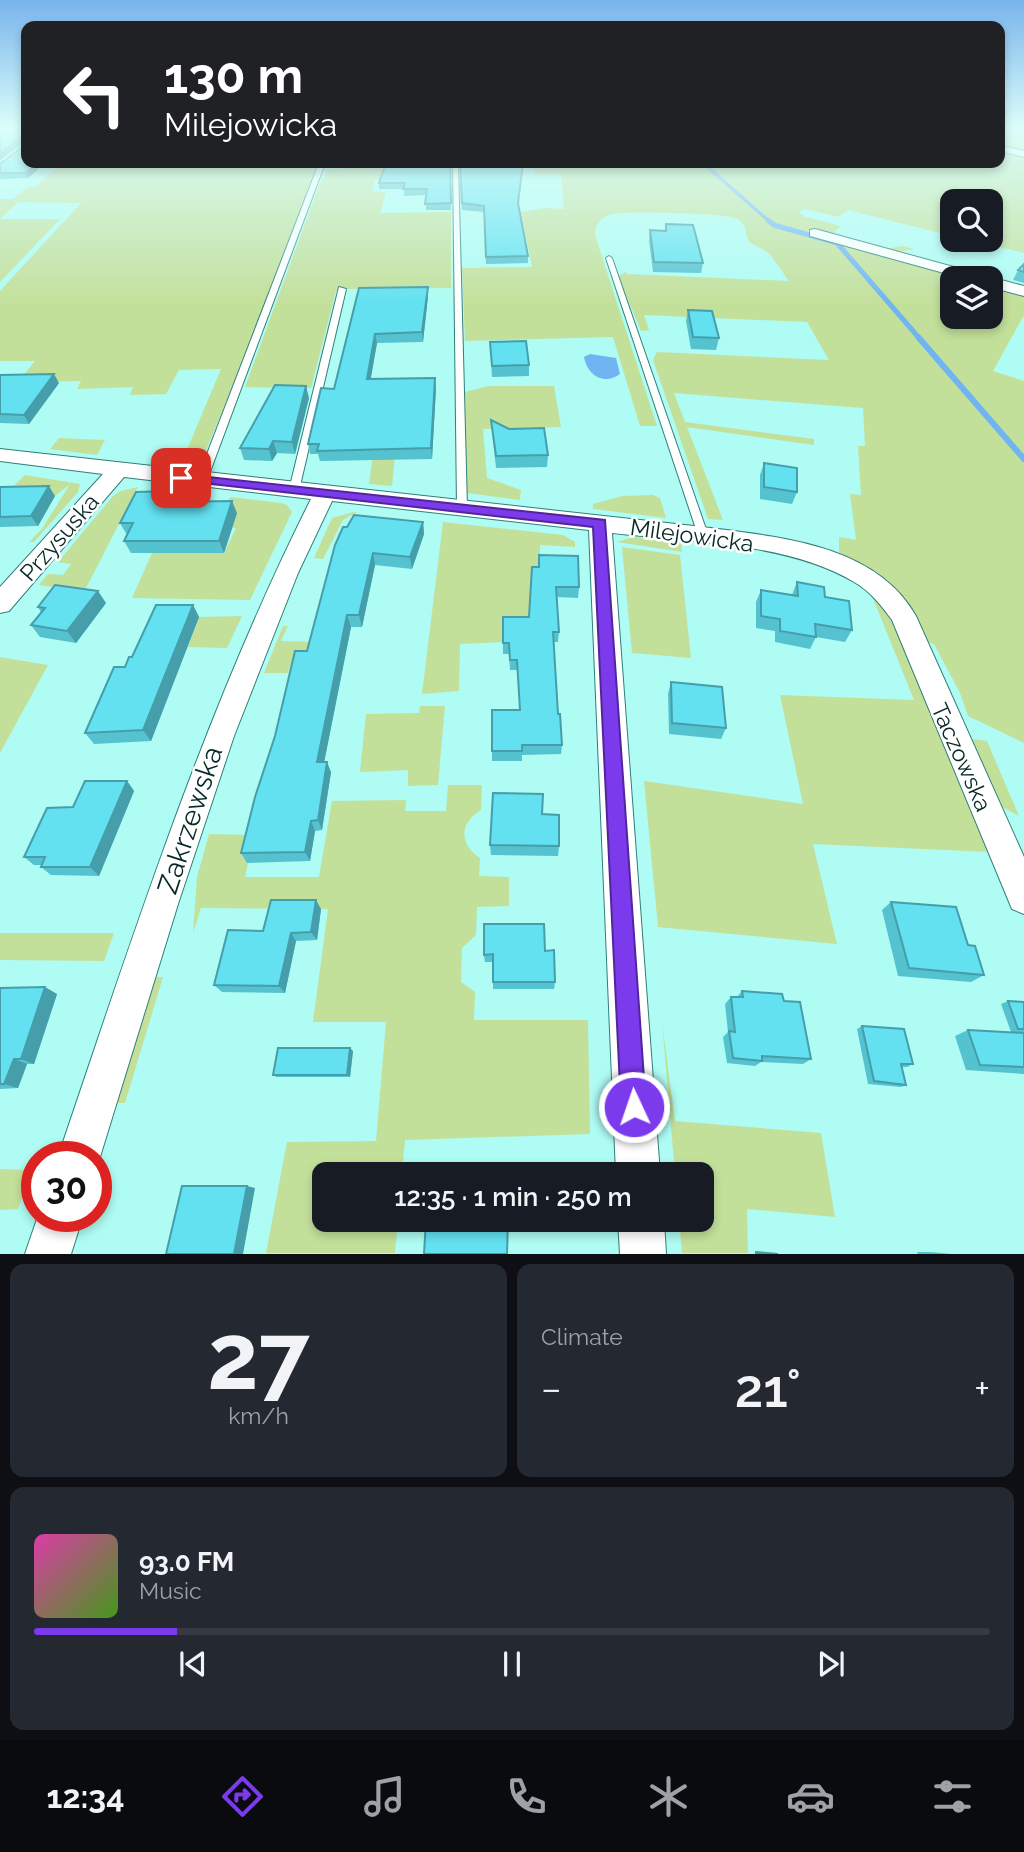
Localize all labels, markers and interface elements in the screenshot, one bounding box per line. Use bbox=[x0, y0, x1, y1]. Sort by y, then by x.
text: 130 m bbox=[164, 47, 303, 104]
icon: left bbox=[49, 49, 140, 140]
text: Milejowicka bbox=[164, 106, 337, 143]
map controls bbox=[940, 189, 1003, 329]
button: search bbox=[940, 189, 1003, 252]
button: layers bbox=[940, 266, 1003, 329]
pin bbox=[151, 448, 211, 508]
icon: arrive bbox=[162, 459, 200, 497]
street label: Przysuska bbox=[14, 488, 104, 586]
street label: Milejowicka bbox=[629, 513, 755, 557]
street label: Taczowska bbox=[926, 699, 998, 815]
street label: Zakrzewska bbox=[151, 742, 229, 898]
position arrow bbox=[597, 1070, 671, 1144]
speed limit sign: 30 bbox=[21, 1141, 112, 1232]
text: 12:35 · 1 min · 250 m bbox=[394, 1182, 632, 1212]
text: 27 bbox=[207, 1303, 310, 1410]
text: Climate bbox=[541, 1323, 623, 1350]
text: 21° bbox=[735, 1358, 801, 1419]
text: − bbox=[541, 1366, 561, 1411]
text: + bbox=[974, 1366, 990, 1411]
text: km/h bbox=[228, 1402, 289, 1429]
text: 93.0 FM bbox=[139, 1547, 234, 1577]
text: Music bbox=[139, 1577, 202, 1604]
icon: previous bbox=[174, 1645, 212, 1683]
icon: pause bbox=[493, 1645, 531, 1683]
icon: next bbox=[812, 1645, 850, 1683]
icon: directions bbox=[218, 1772, 267, 1821]
icon: music bbox=[360, 1772, 409, 1821]
icon: phone bbox=[502, 1772, 551, 1821]
icon: climate bbox=[644, 1772, 693, 1821]
icon: car bbox=[786, 1772, 835, 1821]
icon: filters bbox=[928, 1772, 977, 1821]
text: 12:34 bbox=[47, 1778, 124, 1815]

